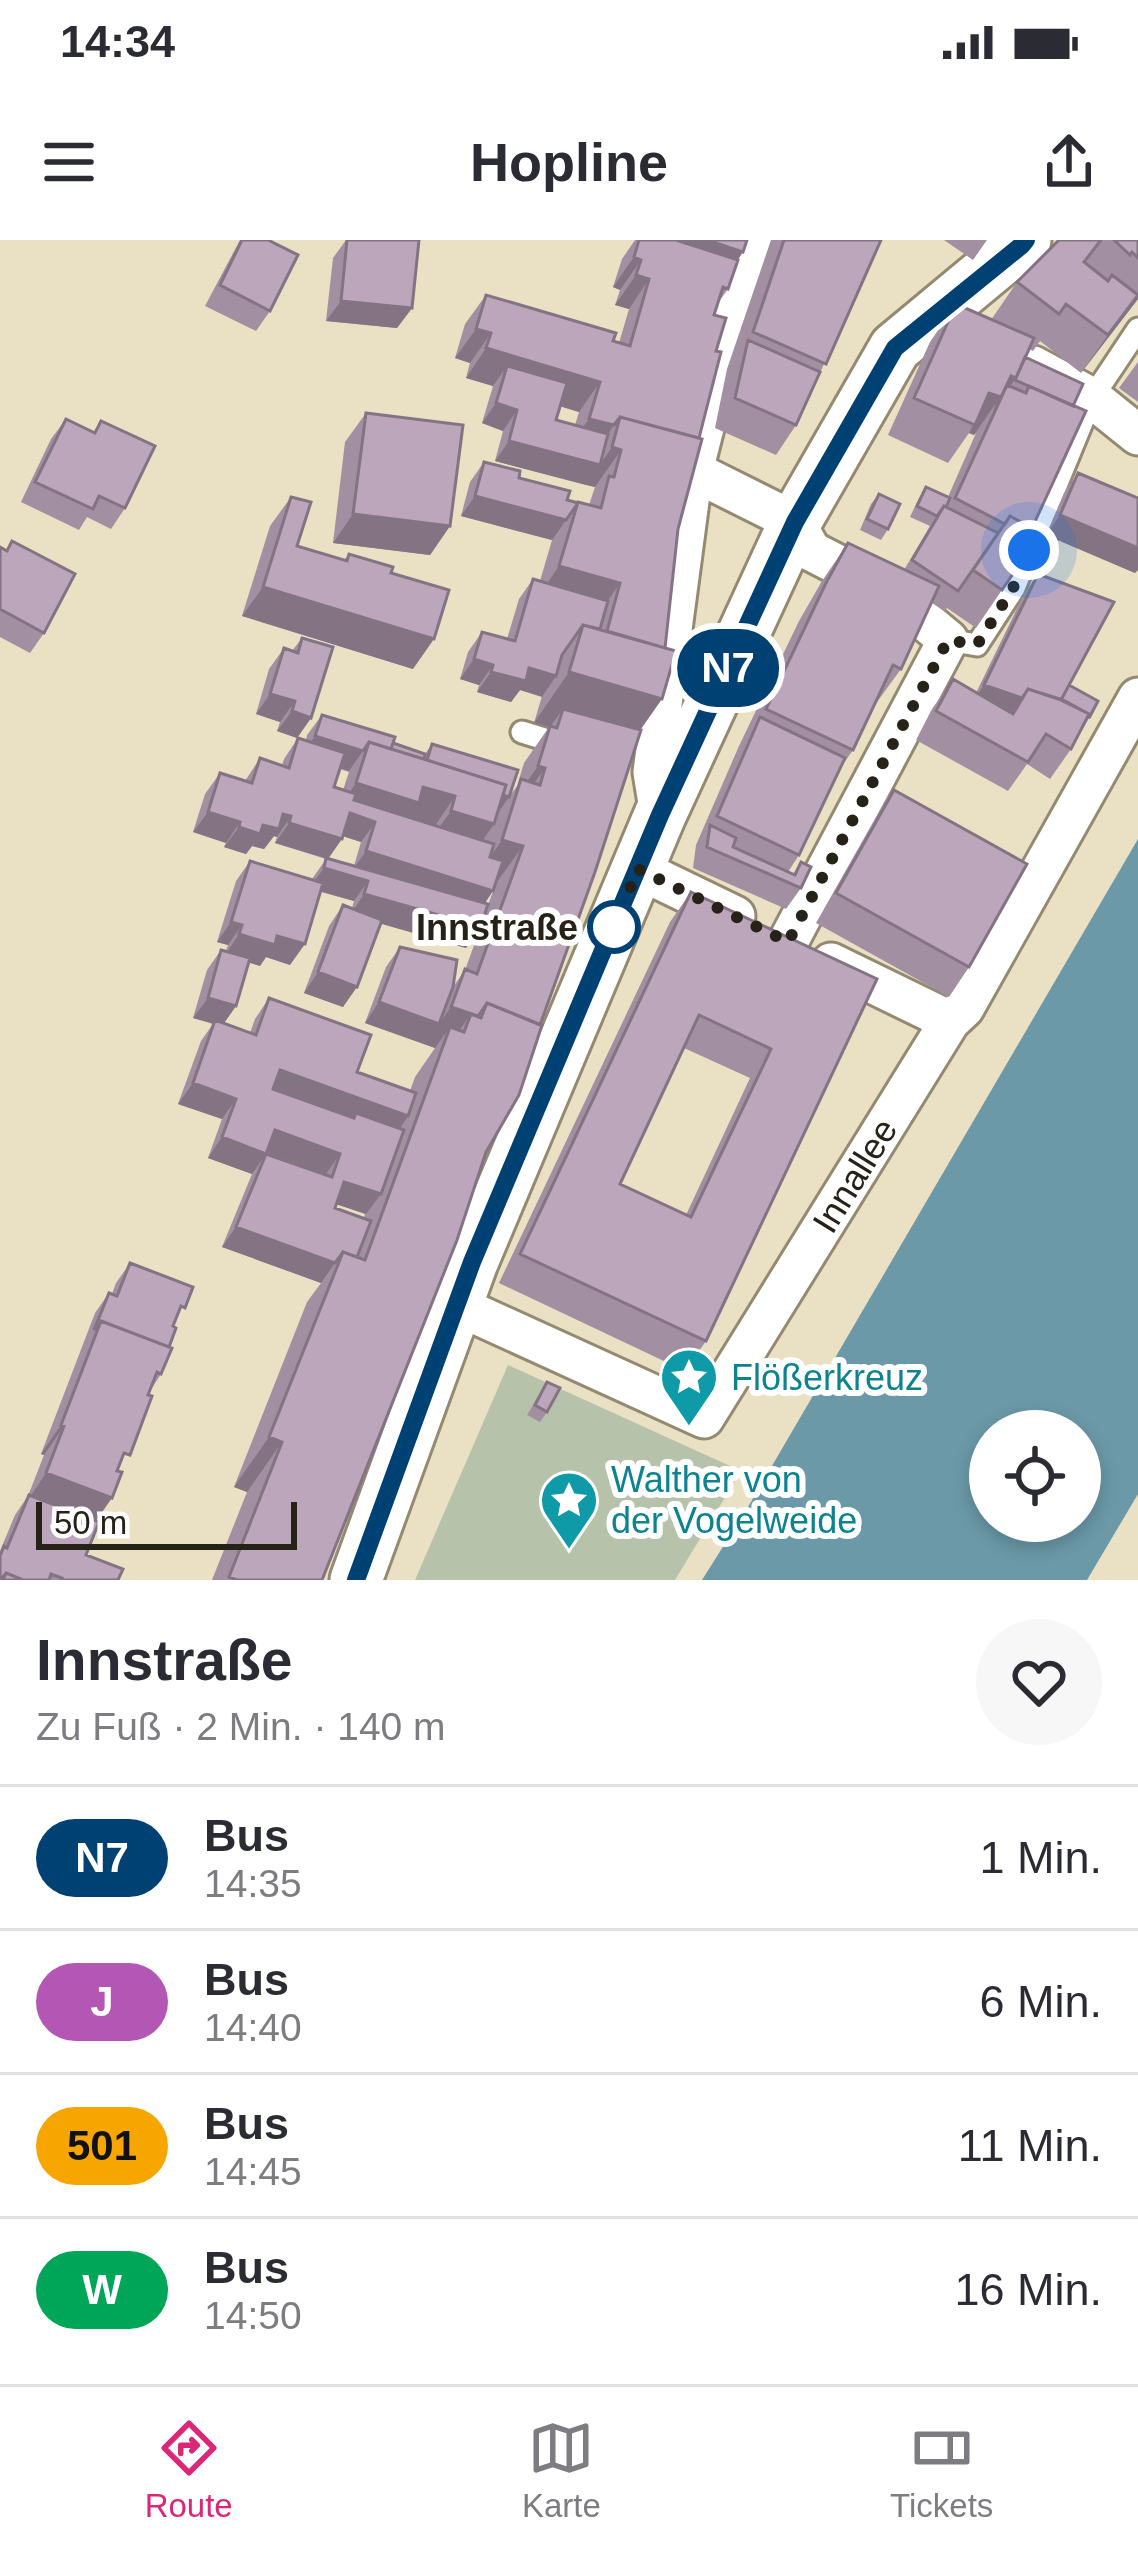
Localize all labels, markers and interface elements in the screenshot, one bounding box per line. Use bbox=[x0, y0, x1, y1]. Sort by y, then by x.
text: 14:34 bbox=[60, 16, 175, 67]
icon: menu bbox=[36, 129, 102, 195]
icon: share bbox=[1036, 129, 1102, 195]
text: Hopline bbox=[470, 132, 668, 192]
your location bbox=[999, 520, 1059, 580]
line badge: N7 bbox=[674, 629, 782, 707]
text: N7 bbox=[701, 644, 755, 691]
marker: Innstraße bbox=[589, 902, 639, 952]
place label: Innstraße bbox=[416, 907, 578, 948]
street label: Innallee bbox=[804, 1111, 905, 1240]
place icon: Flößerkreuz bbox=[658, 1346, 720, 1428]
place label: Flößerkreuz bbox=[731, 1357, 923, 1398]
map controls bbox=[969, 1410, 1101, 1542]
button: locate bbox=[969, 1410, 1101, 1542]
place label: Walther von der Vogelweide bbox=[611, 1459, 857, 1541]
place icon: Walther von der Vogelweide bbox=[538, 1469, 600, 1551]
scale bar bbox=[36, 1496, 297, 1549]
text: 50 m bbox=[54, 1504, 127, 1541]
button: heart bbox=[976, 1619, 1102, 1745]
text: Innstraße bbox=[36, 1628, 293, 1692]
text: Zu Fuß · 2 Min. · 140 m bbox=[36, 1705, 446, 1748]
text: Bus bbox=[204, 1810, 289, 1861]
text: 1 Min. bbox=[979, 1832, 1102, 1883]
text: N7 bbox=[75, 1834, 129, 1881]
text: 14:35 bbox=[204, 1862, 302, 1905]
text: Bus bbox=[204, 1954, 289, 2005]
text: 6 Min. bbox=[979, 1976, 1102, 2027]
text: J bbox=[90, 1978, 114, 2025]
text: 14:40 bbox=[204, 2006, 302, 2049]
text: Bus bbox=[204, 2098, 289, 2149]
text: 11 Min. bbox=[958, 2120, 1102, 2171]
text: 501 bbox=[67, 2122, 137, 2169]
text: 14:45 bbox=[204, 2150, 302, 2193]
text: Bus bbox=[204, 2242, 289, 2293]
text: 16 Min. bbox=[954, 2264, 1102, 2315]
text: W bbox=[82, 2266, 122, 2313]
text: 14:50 bbox=[204, 2294, 302, 2337]
tab: Route bbox=[145, 2415, 233, 2525]
tab: Karte bbox=[522, 2415, 601, 2525]
tab: Tickets bbox=[890, 2415, 993, 2525]

